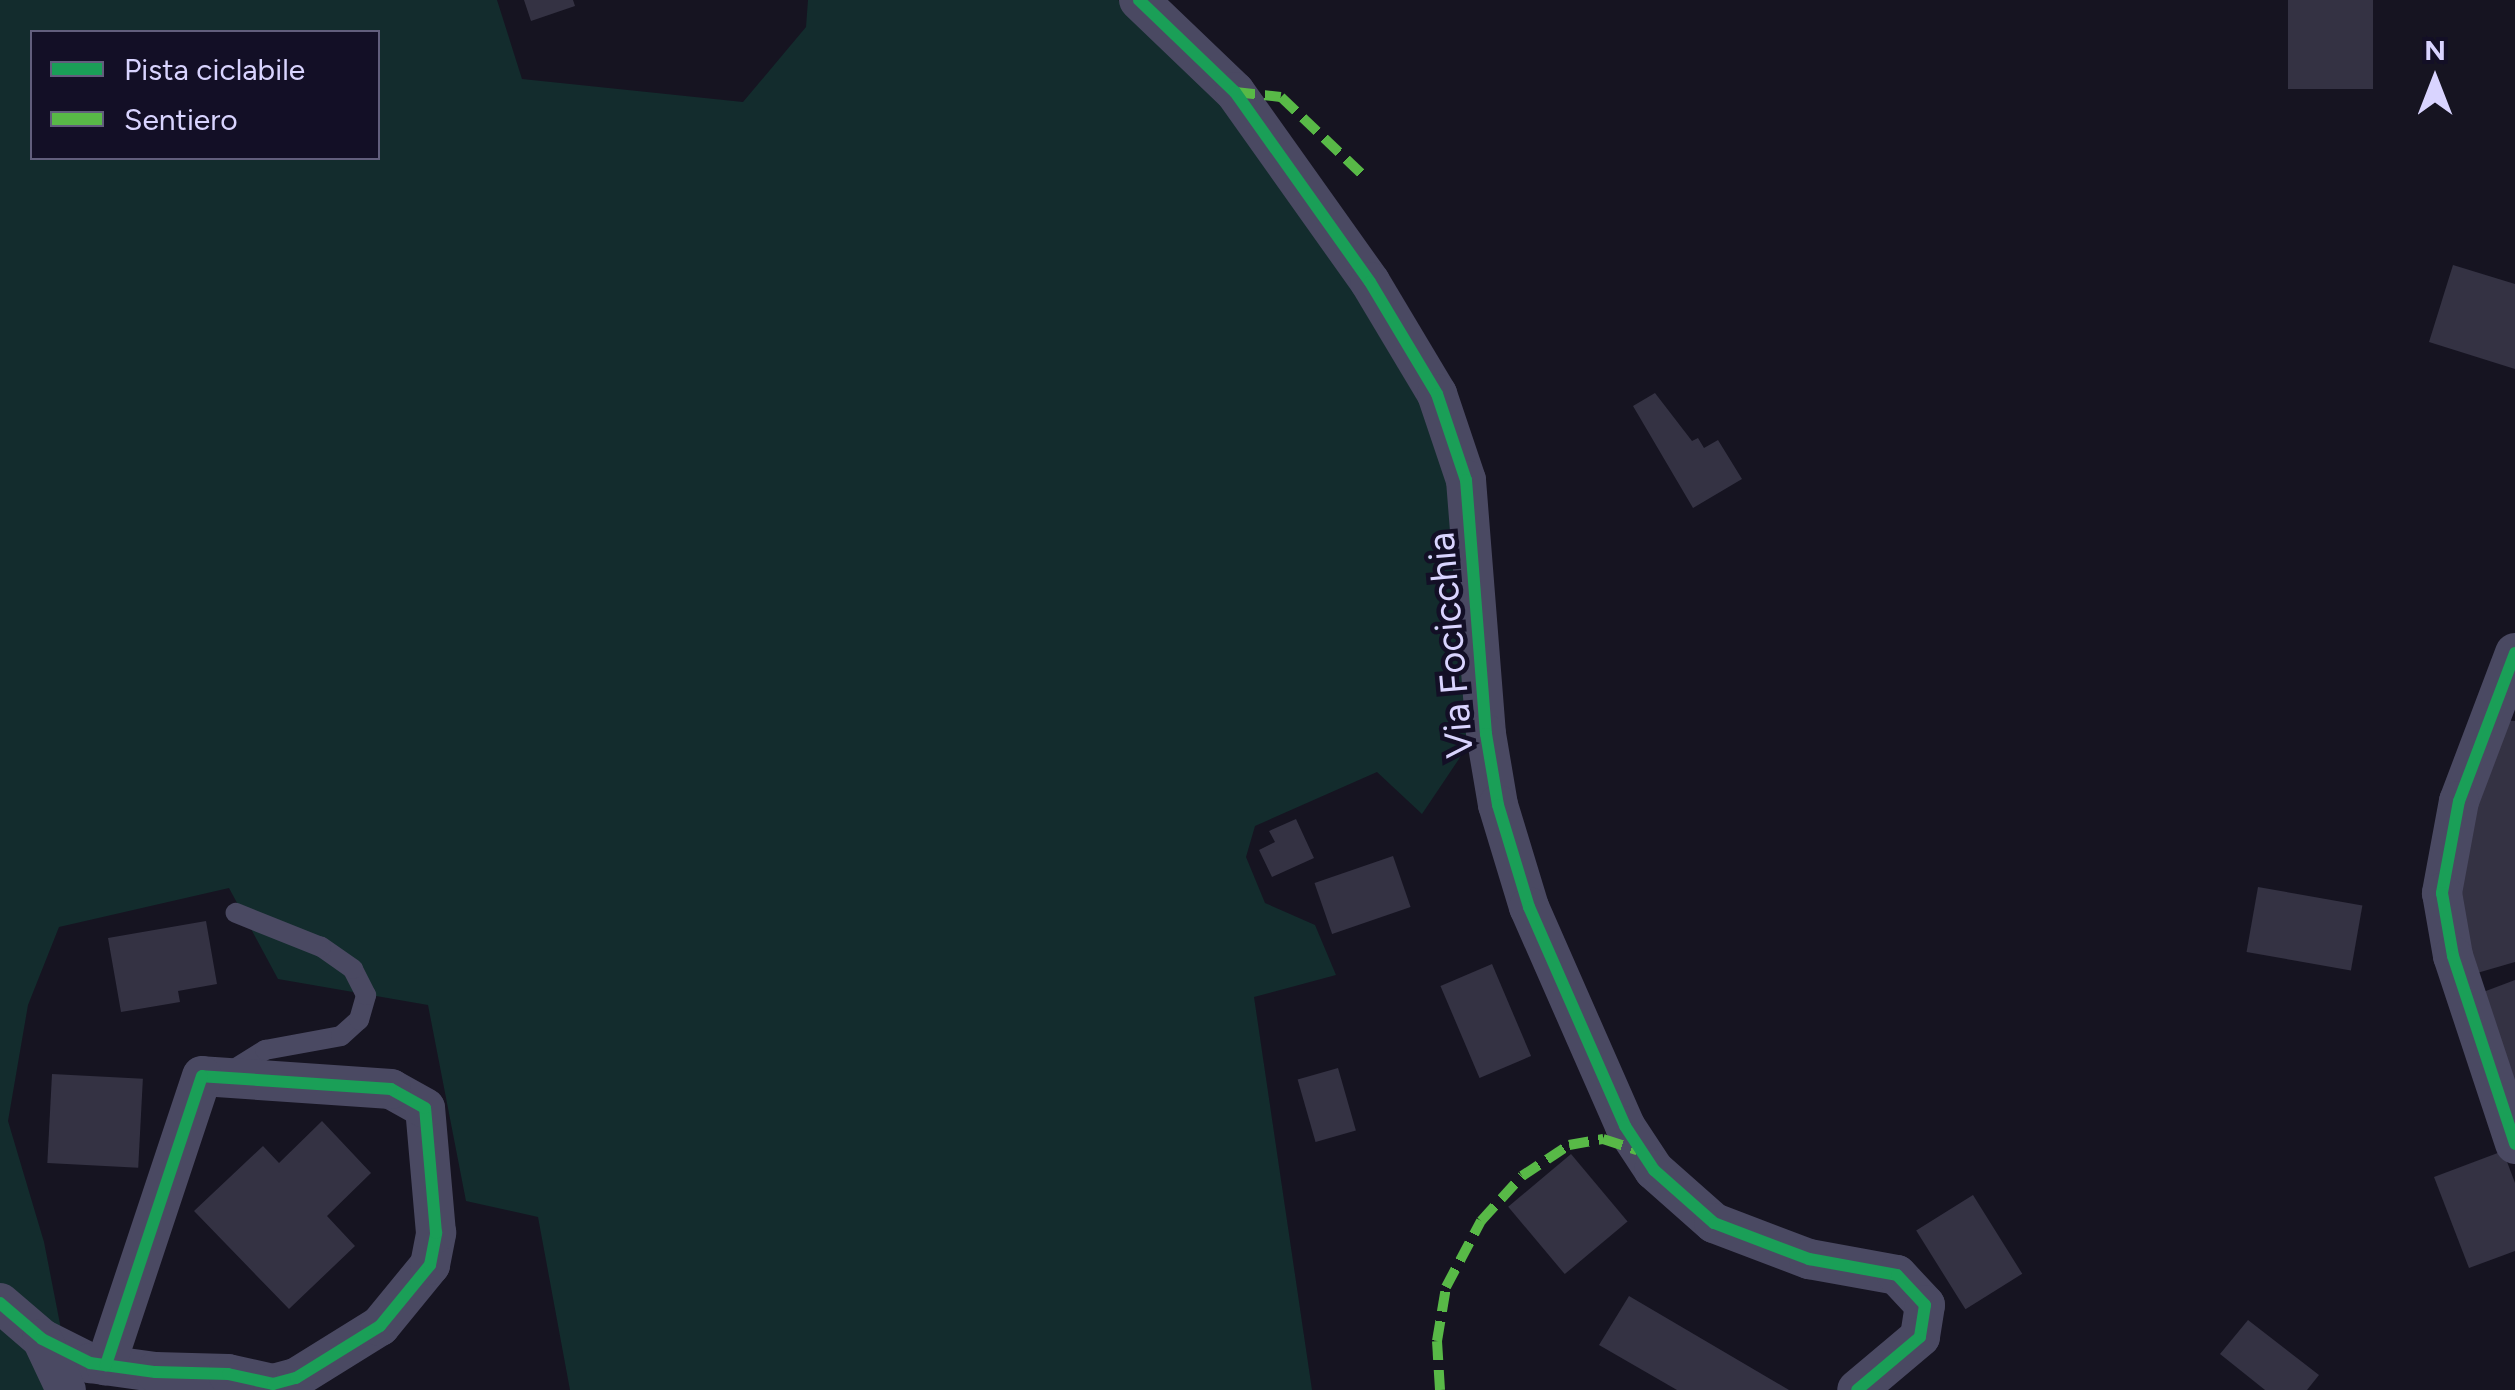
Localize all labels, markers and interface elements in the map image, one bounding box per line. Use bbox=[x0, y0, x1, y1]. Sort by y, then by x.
legend bbox=[30, 30, 380, 160]
north arrow bbox=[2385, 30, 2485, 130]
text: N bbox=[2424, 33, 2446, 67]
text: Pista ciclabile bbox=[124, 51, 305, 88]
text: Sentiero bbox=[124, 101, 238, 138]
street label: Via Focicchia bbox=[1418, 530, 1484, 760]

